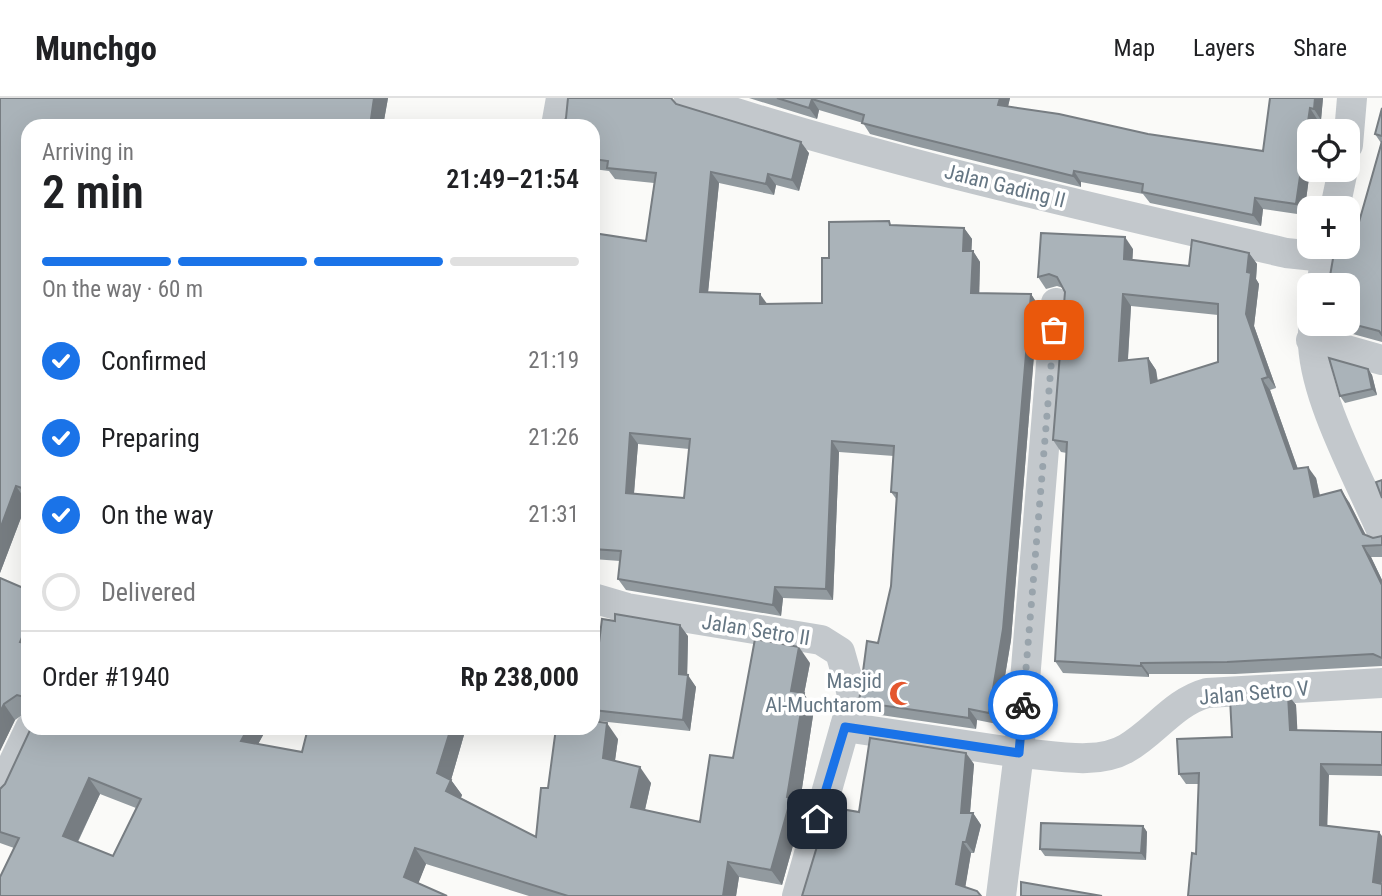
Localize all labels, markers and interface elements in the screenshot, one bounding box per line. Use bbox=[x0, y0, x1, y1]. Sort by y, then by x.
text: Munchgo bbox=[35, 29, 157, 68]
text: Map bbox=[1114, 34, 1155, 62]
text: Layers bbox=[1193, 34, 1255, 62]
text: Share bbox=[1293, 34, 1347, 62]
map controls bbox=[1297, 119, 1360, 336]
button: locate bbox=[1297, 119, 1360, 182]
text: Arriving in bbox=[42, 139, 134, 166]
street label: Jalan Gading II bbox=[942, 159, 1068, 213]
text: 21:49–21:54 bbox=[446, 164, 579, 194]
text: 2 min bbox=[42, 165, 144, 219]
button: + bbox=[1297, 196, 1360, 259]
button: − bbox=[1297, 273, 1360, 336]
text: On the way · 60 m bbox=[42, 276, 203, 303]
pin bbox=[1024, 300, 1084, 360]
icon: bag bbox=[1035, 311, 1073, 349]
icon: check bbox=[42, 342, 80, 380]
text: Confirmed bbox=[101, 346, 207, 376]
text: 21:19 bbox=[528, 347, 579, 374]
icon: check bbox=[42, 419, 80, 457]
text: Preparing bbox=[101, 423, 200, 453]
text: 21:26 bbox=[528, 424, 579, 451]
icon: check bbox=[42, 496, 80, 534]
text: On the way bbox=[101, 500, 214, 530]
text: 21:31 bbox=[528, 501, 579, 528]
text: Delivered bbox=[101, 577, 196, 607]
street label: Jalan Setro II bbox=[700, 610, 812, 650]
text: Order #1940 bbox=[42, 662, 170, 692]
text: Rp 238,000 bbox=[461, 662, 579, 692]
place label: Masjid Al-Muchtarom bbox=[765, 669, 882, 717]
courier bbox=[988, 670, 1058, 740]
street label: Jalan Setro V bbox=[1198, 676, 1310, 710]
mosque icon: Masjid Al-Muchtarom bbox=[888, 679, 916, 707]
icon: bike bbox=[1004, 686, 1042, 724]
pin bbox=[787, 789, 847, 849]
icon: home bbox=[798, 800, 836, 838]

